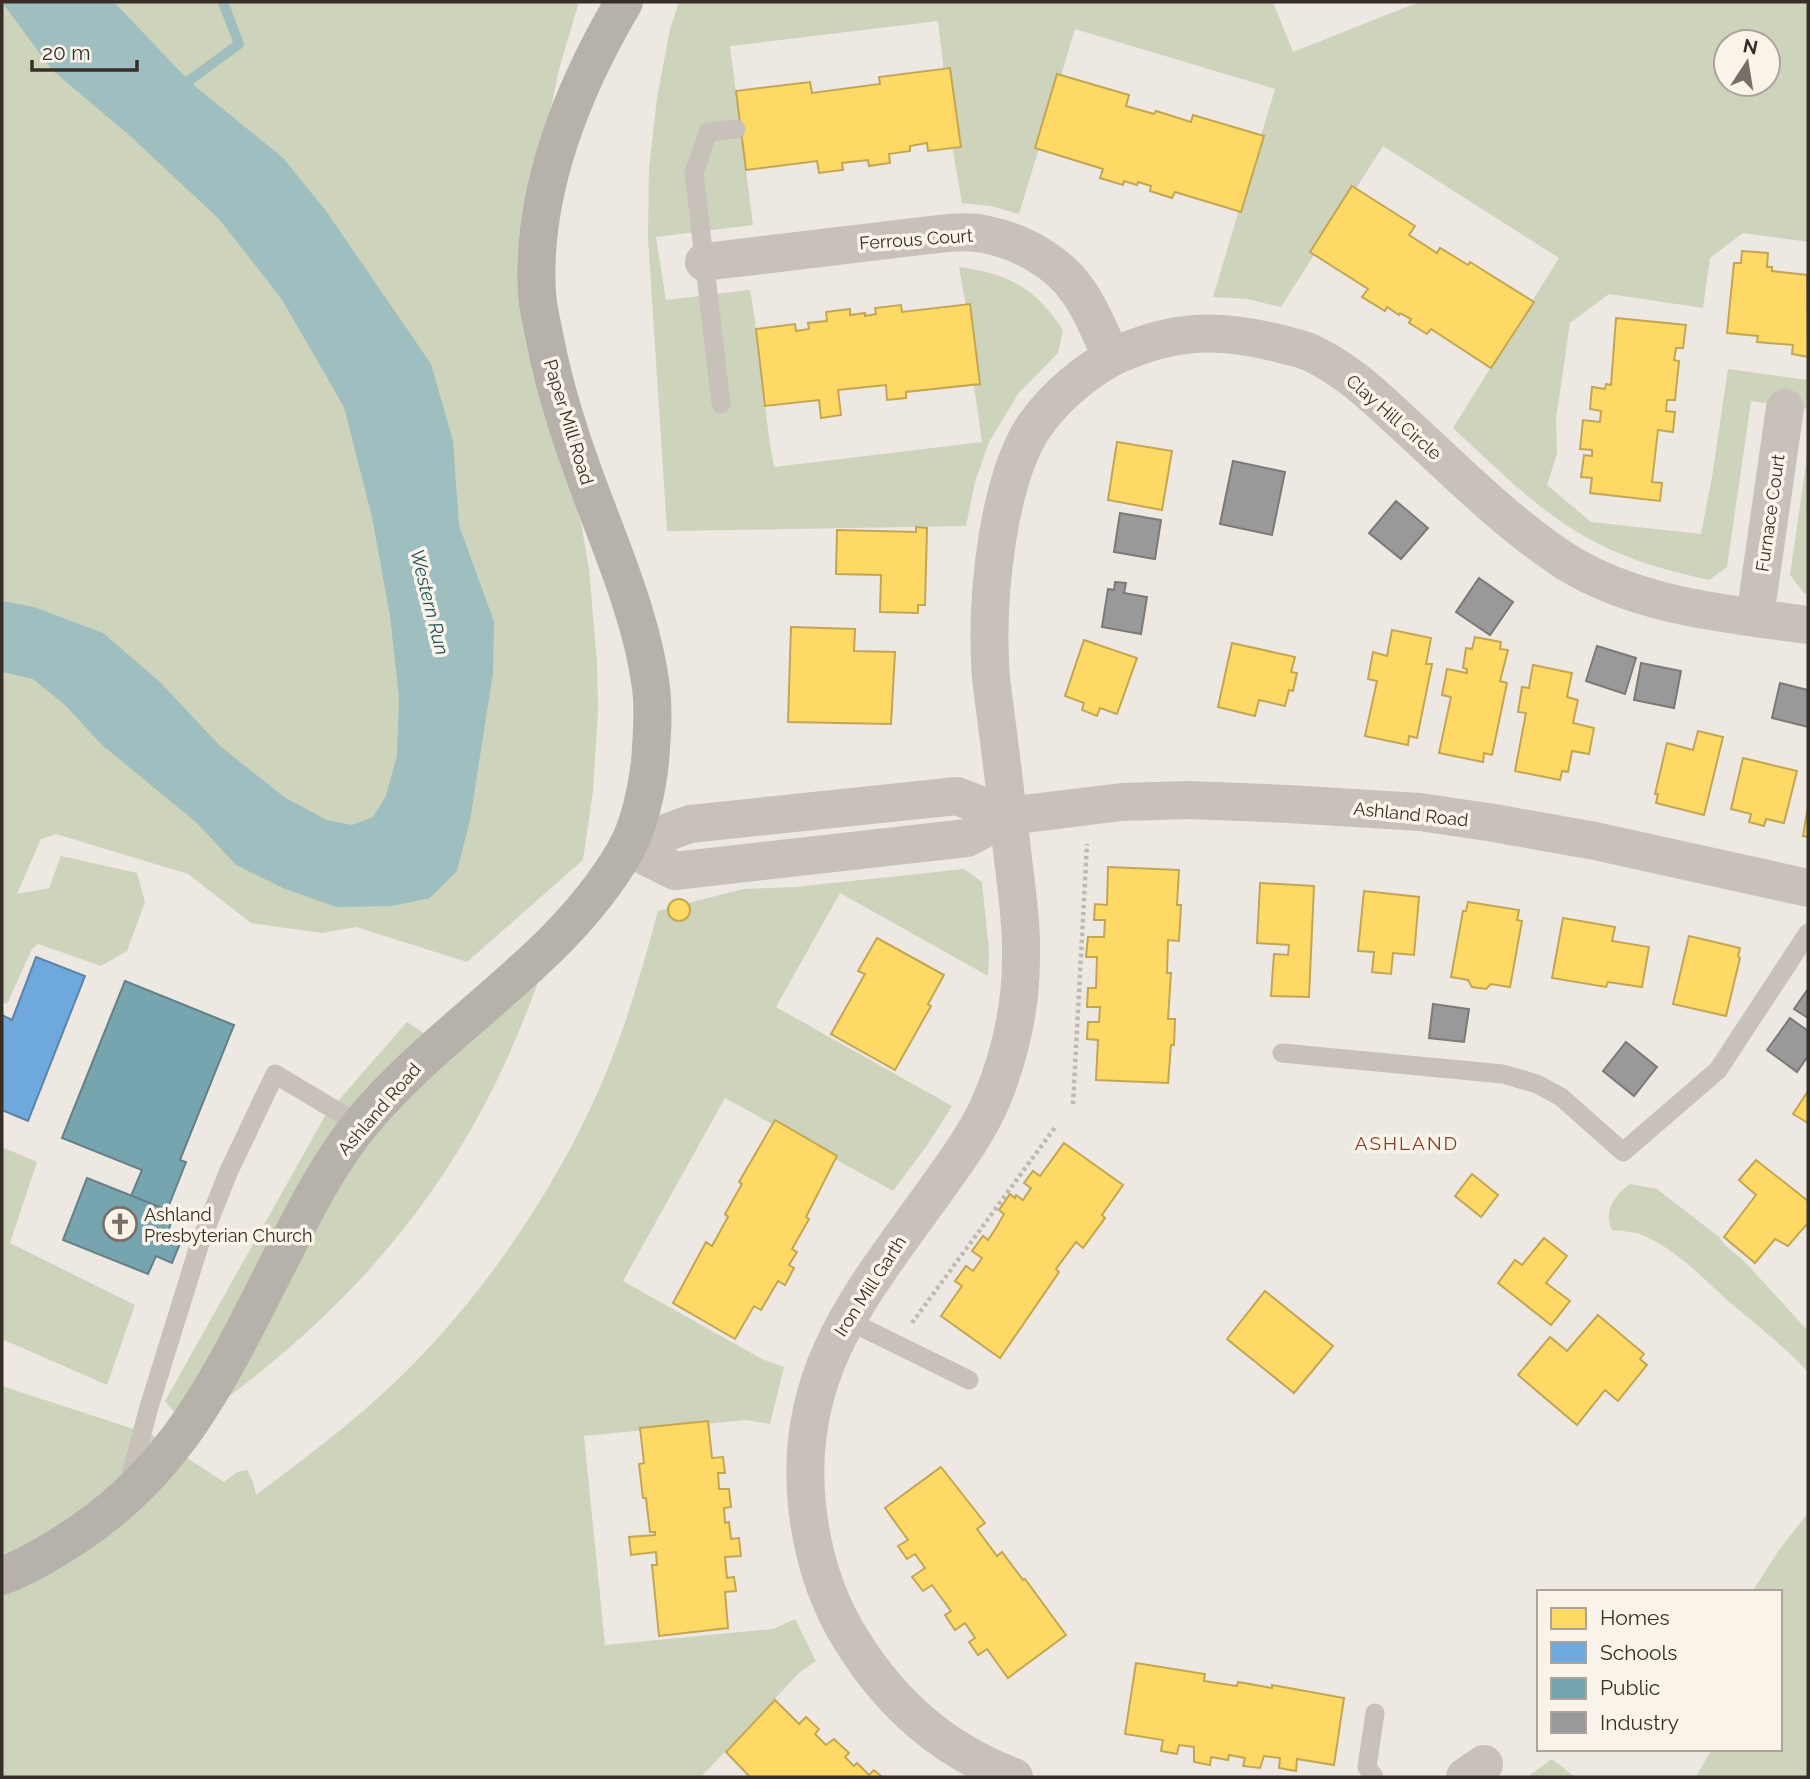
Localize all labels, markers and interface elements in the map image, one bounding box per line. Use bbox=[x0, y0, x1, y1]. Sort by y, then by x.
scale bar bbox=[32, 28, 136, 72]
north arrow bbox=[1712, 28, 1782, 98]
text: N bbox=[1741, 34, 1760, 59]
text: 20 m bbox=[42, 40, 90, 65]
street label: Ferrous Court bbox=[859, 225, 973, 253]
street label: Paper Mill Road bbox=[540, 357, 598, 487]
street label: Clay Hill Circle bbox=[1342, 370, 1446, 464]
street label: Furnace Court bbox=[1751, 453, 1789, 573]
water label: Western Run bbox=[406, 547, 454, 657]
street label: Ashland Road bbox=[1353, 798, 1469, 830]
street label: Ashland Road bbox=[333, 1059, 425, 1159]
district label: ASHLAND bbox=[1355, 1132, 1459, 1154]
place label: Ashland Presbyterian Church bbox=[144, 1204, 313, 1246]
church icon: Ashland Presbyterian Church bbox=[101, 1205, 139, 1243]
street label: Iron Mill Garth bbox=[830, 1232, 910, 1340]
legend bbox=[1537, 1590, 1782, 1751]
text: Homes bbox=[1600, 1605, 1670, 1630]
text: Schools bbox=[1600, 1640, 1677, 1665]
text: Public bbox=[1600, 1675, 1660, 1700]
text: Industry bbox=[1600, 1710, 1679, 1735]

